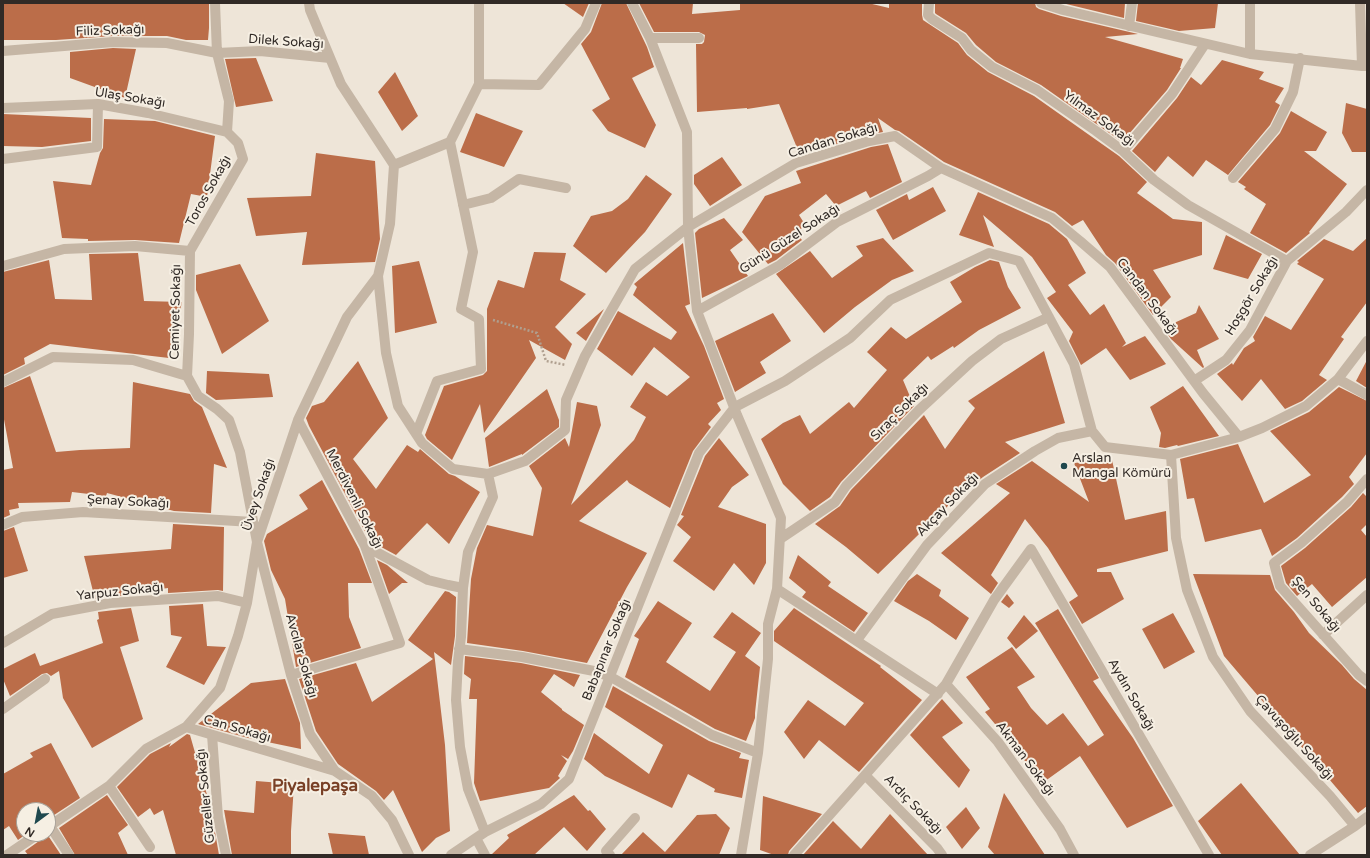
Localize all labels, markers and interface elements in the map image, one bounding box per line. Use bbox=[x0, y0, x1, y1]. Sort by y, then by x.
street label: Filiz Sokağı bbox=[75, 22, 145, 40]
street label: Dilek Sokağı bbox=[248, 32, 324, 52]
street label: Ulaş Sokağı bbox=[93, 85, 167, 111]
street label: Yılmaz Sokağı bbox=[1060, 88, 1138, 150]
street label: Candan Sokağı bbox=[786, 120, 880, 162]
street label: Toros Sokağı bbox=[183, 153, 235, 229]
street label: Günü Güzel Sokağı bbox=[737, 201, 843, 277]
street label: Hoşgör Sokağı bbox=[1222, 253, 1282, 339]
street label: Candan Sokağı bbox=[1113, 255, 1181, 339]
street label: Cemiyet Sokağı bbox=[167, 264, 185, 360]
street label: Sıraç Sokağı bbox=[868, 380, 932, 444]
street label: Merdivenli Sokağı bbox=[322, 447, 386, 551]
place label: Arslan Mangal Kömürü bbox=[1072, 451, 1171, 482]
street label: Üvey Sokağı bbox=[239, 457, 279, 533]
marker: Arslan Mangal Kömürü bbox=[1059, 461, 1069, 471]
street label: Akçay Sokağı bbox=[914, 470, 982, 540]
street label: Şenay Sokağı bbox=[86, 492, 170, 512]
street label: Şen Sokağı bbox=[1288, 574, 1344, 636]
street label: Yarpuz Sokağı bbox=[76, 580, 164, 604]
street label: Babapınar Sokağı bbox=[579, 597, 635, 703]
street label: Avcılar Sokağı bbox=[282, 612, 320, 700]
street label: Aydın Sokağı bbox=[1104, 656, 1158, 734]
street label: Çavuşoğlu Sokağı bbox=[1252, 692, 1336, 784]
street label: Can Sokağı bbox=[202, 712, 272, 746]
street label: Akman Sokağı bbox=[992, 719, 1058, 799]
street label: Güzeller Sokağı bbox=[193, 748, 219, 844]
street label: Ardıç Sokağı bbox=[880, 772, 946, 838]
district label: Piyalepaşa bbox=[272, 777, 358, 797]
north arrow bbox=[16, 802, 56, 842]
text: N bbox=[23, 824, 37, 840]

